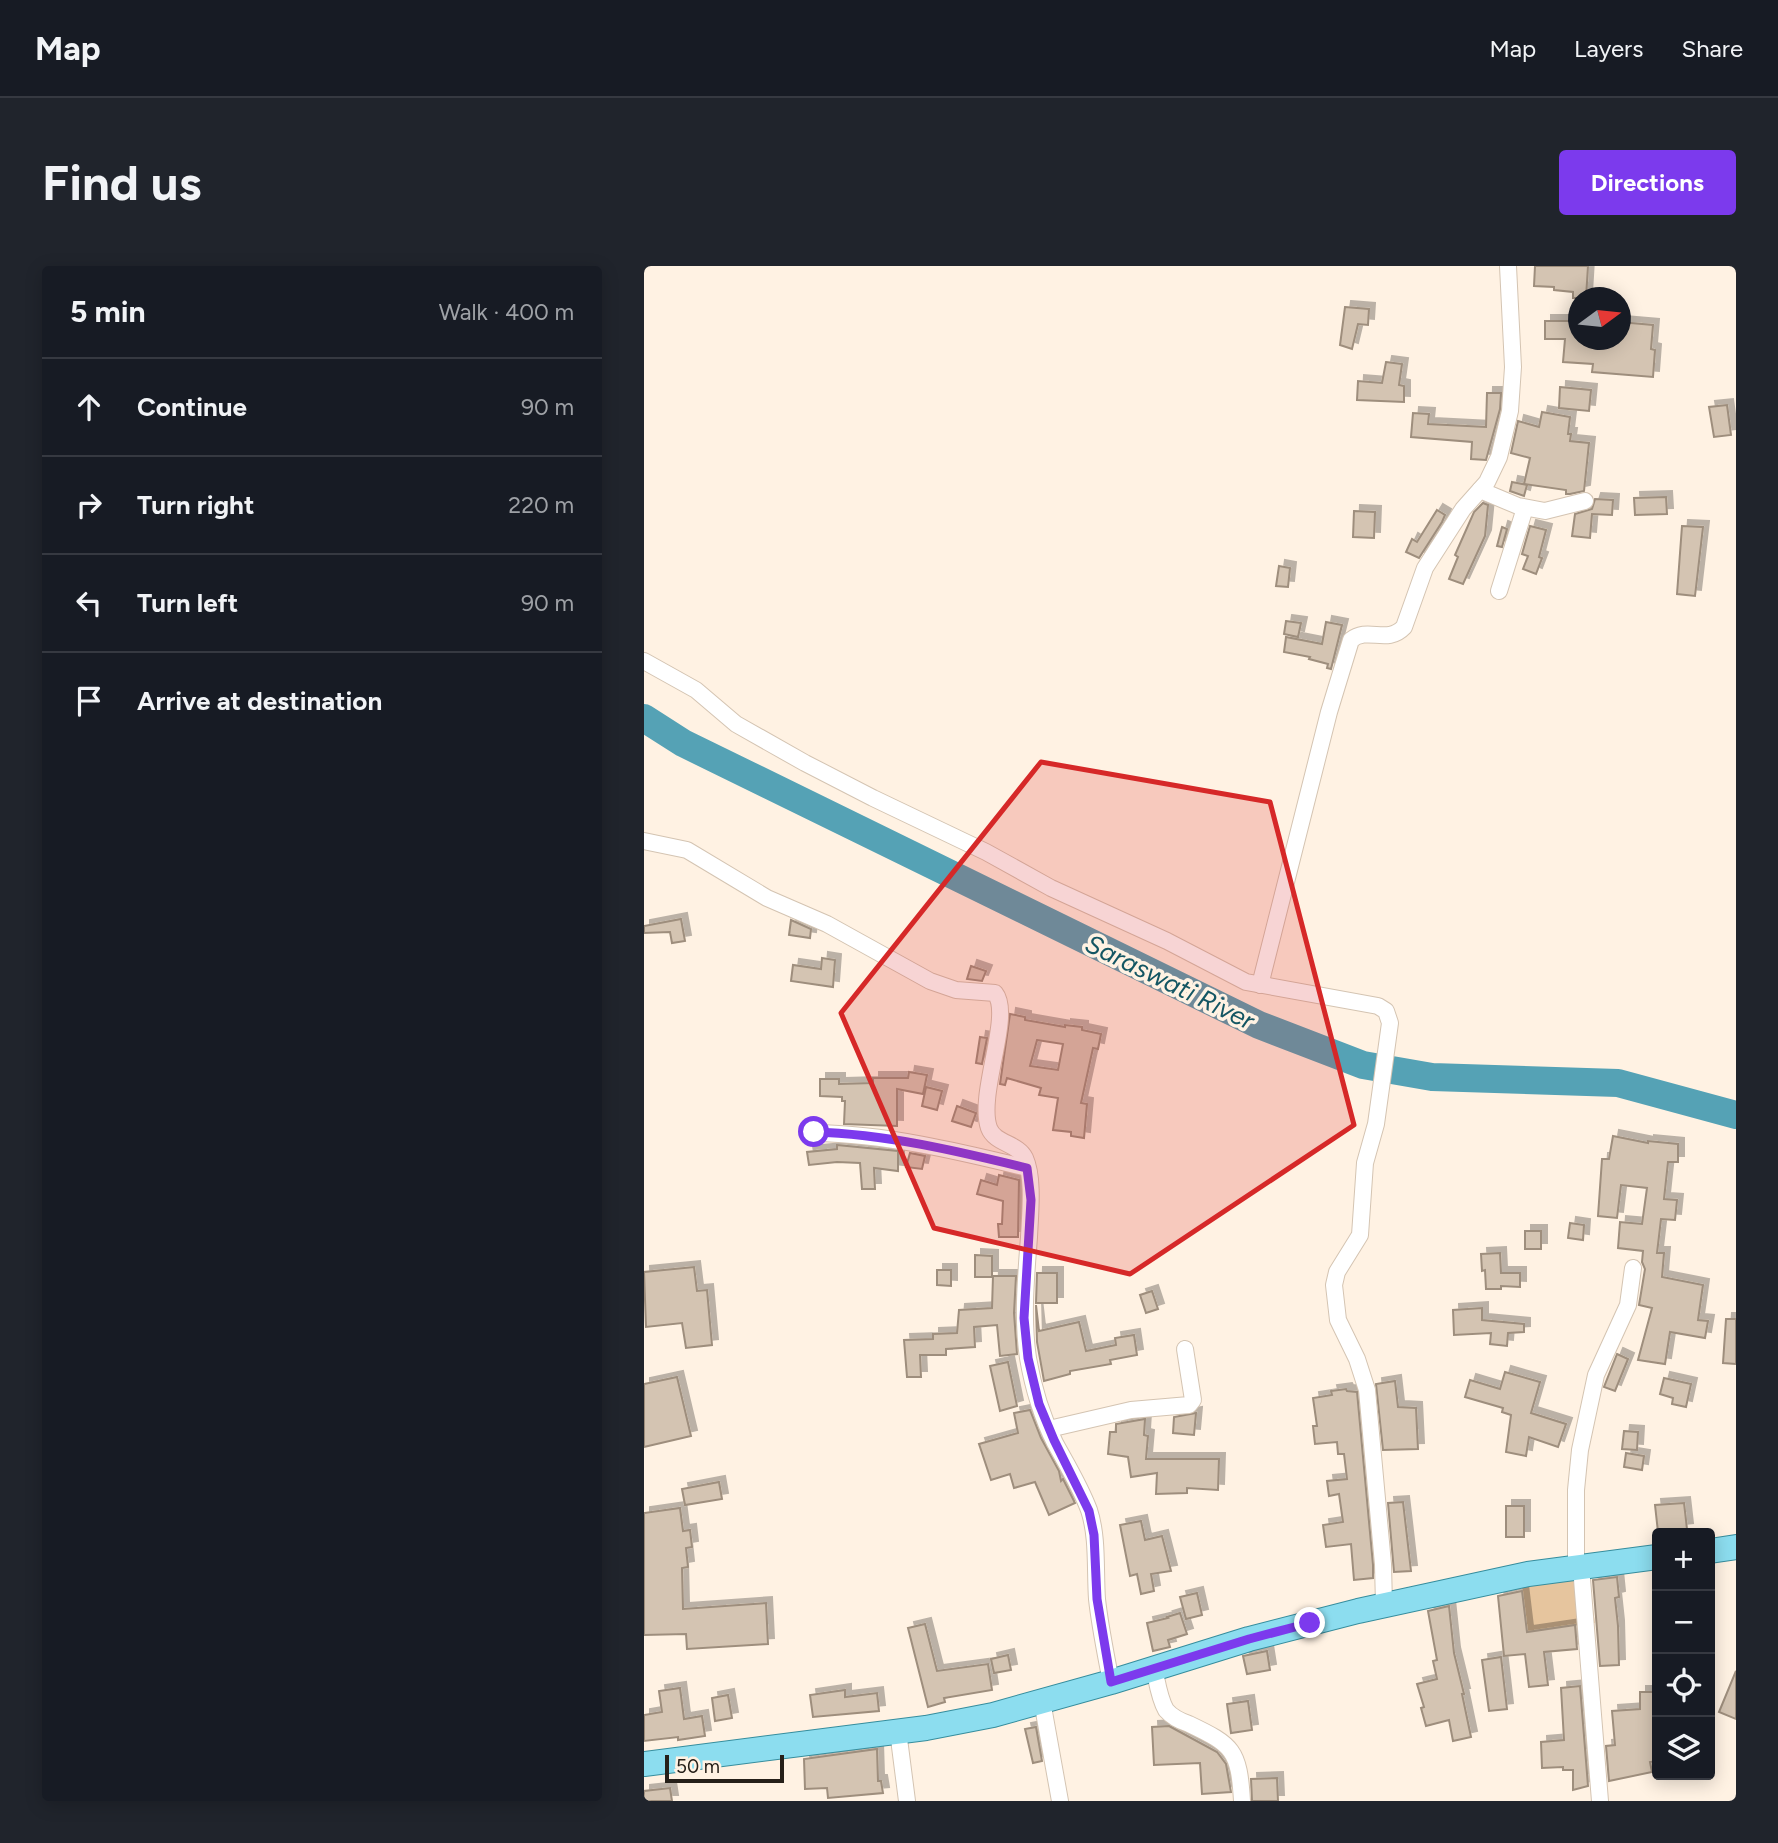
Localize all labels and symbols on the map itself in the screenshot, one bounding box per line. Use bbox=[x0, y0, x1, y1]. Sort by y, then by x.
north arrow bbox=[1568, 287, 1631, 350]
water label: Saraswati River bbox=[1080, 927, 1261, 1037]
route start bbox=[798, 1116, 829, 1147]
route end bbox=[1294, 1607, 1325, 1638]
scale bar bbox=[665, 1752, 784, 1784]

